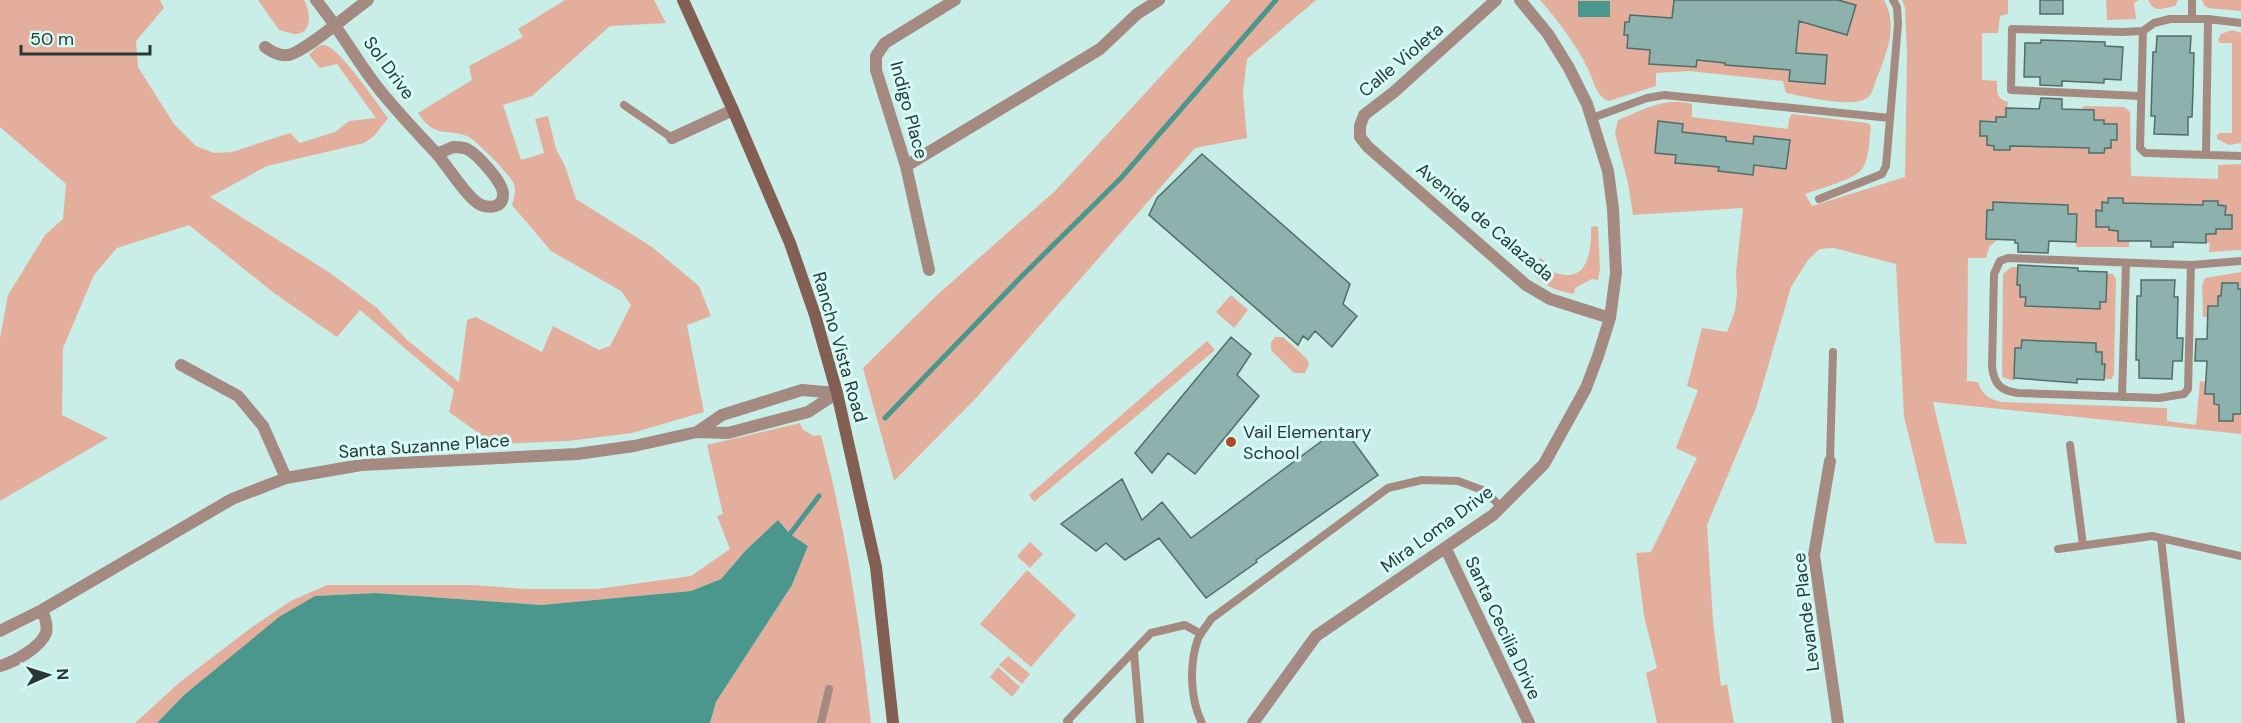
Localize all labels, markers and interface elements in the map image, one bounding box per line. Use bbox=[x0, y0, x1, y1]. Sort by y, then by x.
scale bar bbox=[21, 18, 150, 56]
street label: Calle Violeta bbox=[1354, 18, 1448, 102]
text: 50 m bbox=[30, 27, 74, 51]
street label: Sol Drive bbox=[358, 32, 420, 104]
street label: Indigo Place bbox=[884, 59, 934, 161]
street label: Avenida de Calazada bbox=[1411, 157, 1559, 287]
street label: Rancho Vista Road bbox=[807, 269, 873, 425]
place label: Vail Elementary School bbox=[1243, 420, 1371, 465]
street label: Santa Suzanne Place bbox=[338, 428, 510, 464]
marker: Vail Elementary School bbox=[1224, 435, 1238, 449]
street label: Mira Loma Drive bbox=[1376, 480, 1498, 578]
street label: Levande Place bbox=[1787, 551, 1825, 673]
street label: Santa Cecilia Drive bbox=[1459, 552, 1547, 704]
north arrow bbox=[18, 645, 78, 705]
text: N bbox=[52, 668, 73, 681]

